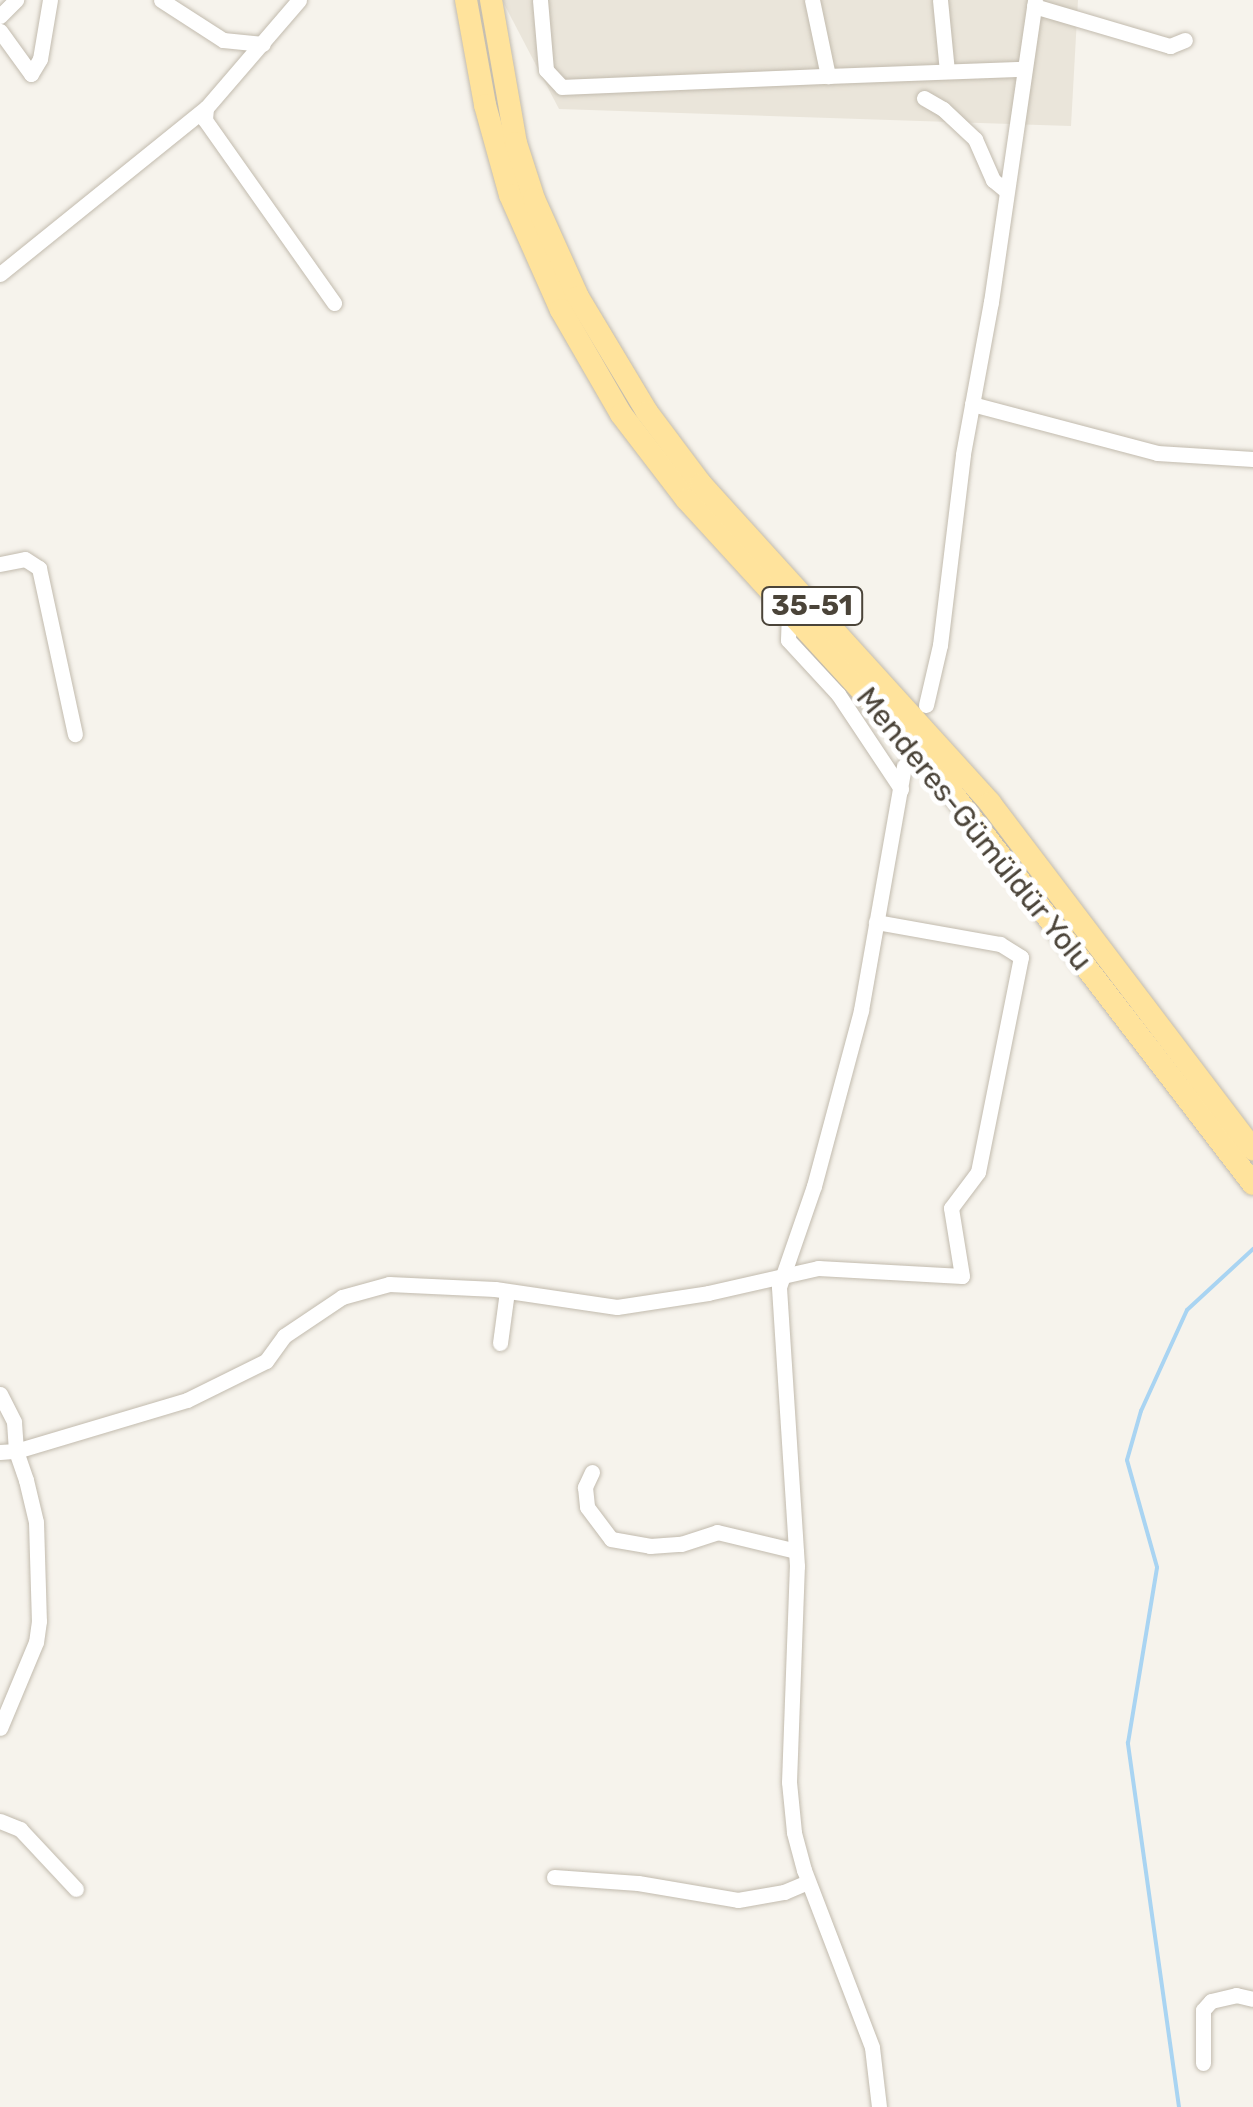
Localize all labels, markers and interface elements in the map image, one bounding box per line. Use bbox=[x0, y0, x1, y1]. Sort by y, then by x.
road number: 35-51 bbox=[760, 583, 864, 629]
street label: Menderes-Gümüldür Yolu bbox=[848, 680, 1100, 978]

